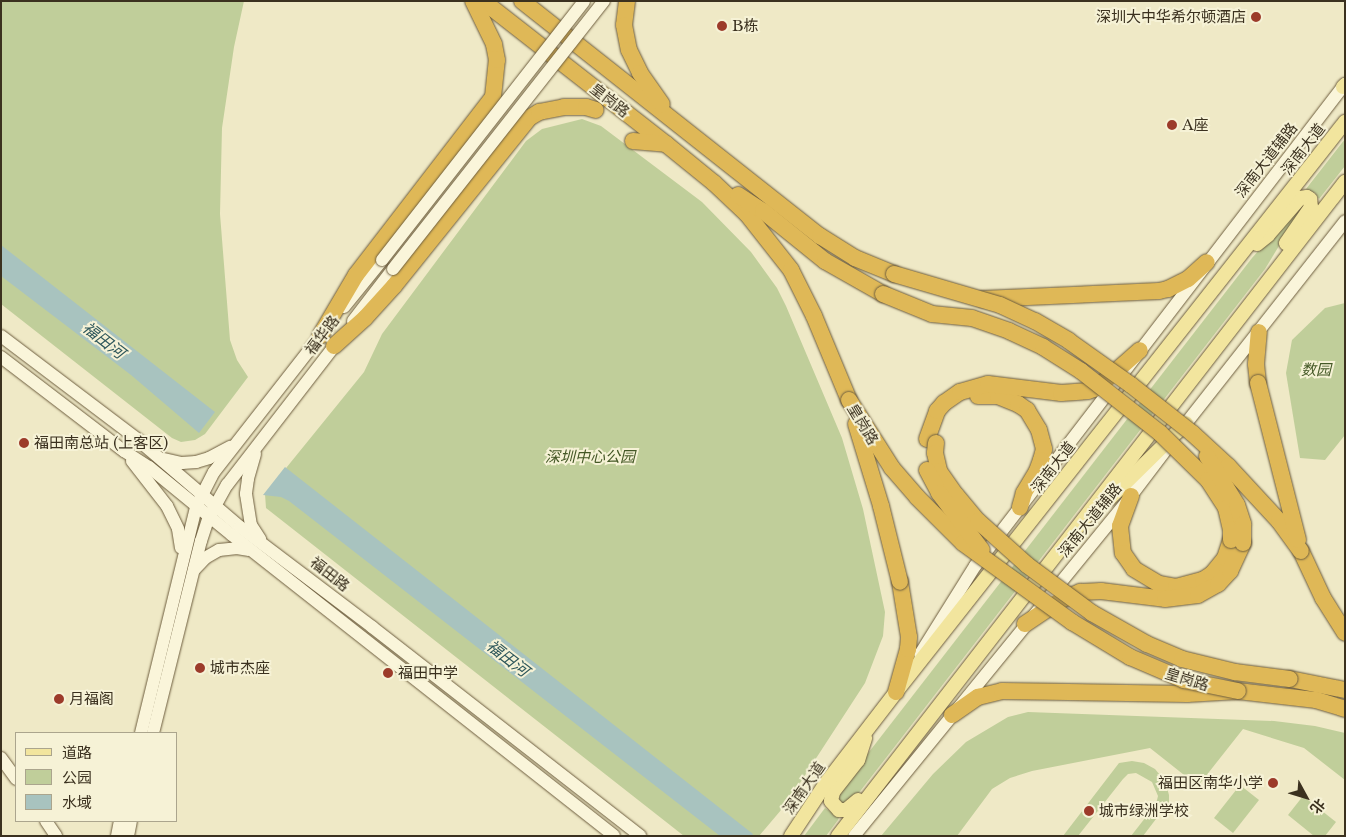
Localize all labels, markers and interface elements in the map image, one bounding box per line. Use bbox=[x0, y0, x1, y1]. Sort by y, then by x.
place label: 深圳大中华希尔顿酒店 bbox=[1096, 8, 1246, 26]
marker: 深圳大中华希尔顿酒店 bbox=[1250, 11, 1262, 23]
place label: B栋 bbox=[732, 17, 759, 35]
marker: B栋 bbox=[716, 20, 728, 32]
street label: 皇岗路 bbox=[587, 79, 633, 121]
place label: A座 bbox=[1182, 116, 1209, 134]
marker: A座 bbox=[1166, 119, 1178, 131]
street label: 深南大道辅路 bbox=[1231, 119, 1301, 201]
street label: 深南大道 bbox=[1277, 120, 1329, 178]
street label: 福华路 bbox=[301, 312, 343, 358]
water label: 福田河 bbox=[79, 318, 129, 362]
park label: 数园 bbox=[1301, 361, 1331, 379]
street label: 皇岗路 bbox=[844, 400, 882, 448]
place label: 福田南总站 (上客区) bbox=[34, 434, 168, 452]
marker: 福田南总站 (上客区) bbox=[18, 437, 30, 449]
street label: 深南大道 bbox=[1027, 438, 1079, 496]
park label: 深圳中心公园 bbox=[545, 448, 635, 466]
street label: 深南大道辅路 bbox=[1055, 479, 1125, 561]
street label: 福田路 bbox=[307, 553, 353, 595]
water label: 福田河 bbox=[483, 636, 533, 680]
place label: 城市杰座 bbox=[210, 659, 270, 677]
marker: 城市杰座 bbox=[194, 662, 206, 674]
place label: 福田中学 bbox=[398, 664, 458, 682]
street label: 皇岗路 bbox=[1163, 664, 1211, 694]
marker: 福田中学 bbox=[382, 667, 394, 679]
place label: 月福阁 bbox=[69, 690, 114, 708]
marker: 月福阁 bbox=[53, 693, 65, 705]
legend bbox=[15, 732, 178, 822]
text: 道路 bbox=[62, 743, 92, 762]
street label: 深南大道 bbox=[779, 758, 829, 818]
text: 公园 bbox=[62, 768, 92, 787]
north arrow bbox=[1281, 772, 1331, 822]
place label: 福田区南华小学 bbox=[1158, 774, 1263, 792]
marker: 福田区南华小学 bbox=[1267, 777, 1279, 789]
text: 水域 bbox=[62, 793, 92, 812]
text: 北 bbox=[1306, 795, 1329, 818]
place label: 城市绿洲学校 bbox=[1099, 802, 1189, 820]
marker: 城市绿洲学校 bbox=[1083, 805, 1095, 817]

